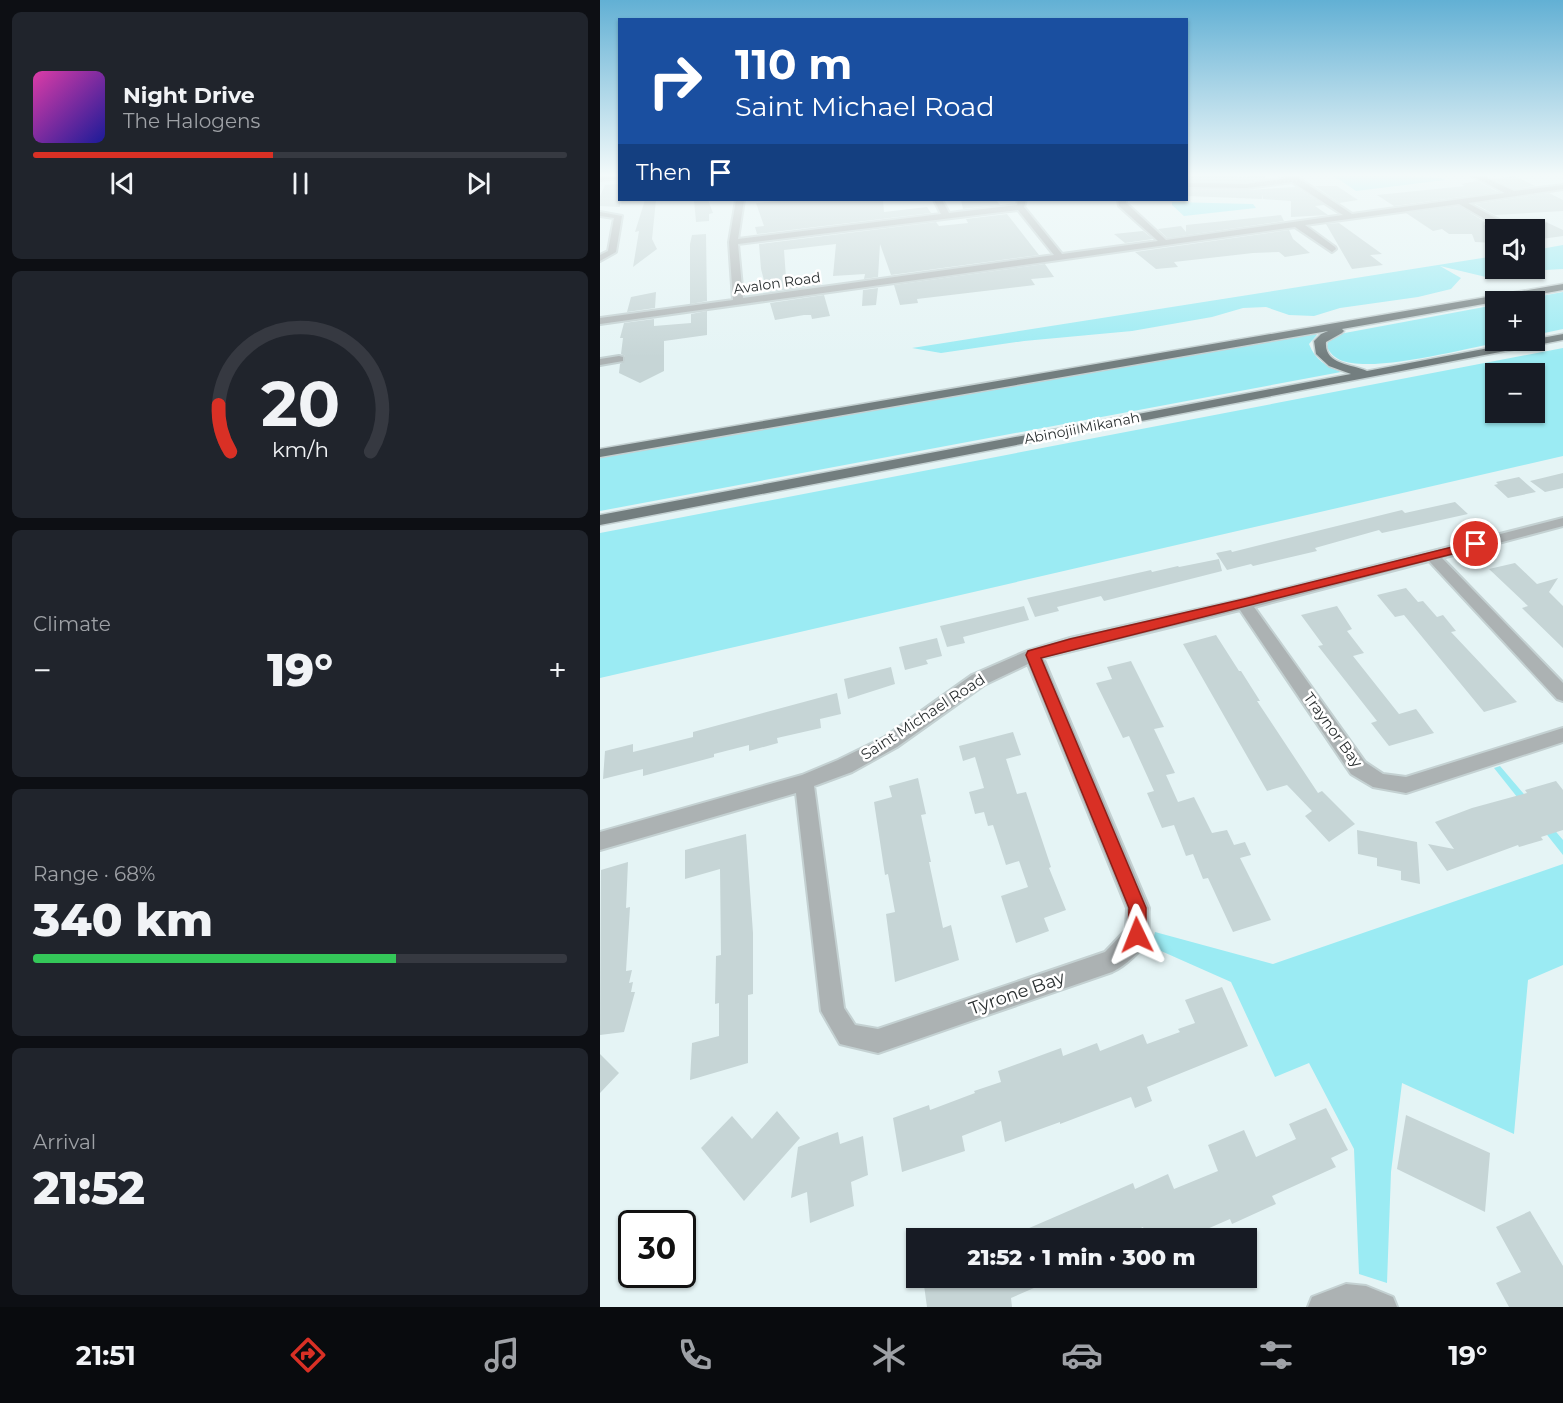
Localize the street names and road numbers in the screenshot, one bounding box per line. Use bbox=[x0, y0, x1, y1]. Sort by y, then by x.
street label: Avalon Road bbox=[732, 268, 822, 298]
street label: Abinojii Mikanah bbox=[1023, 408, 1141, 448]
street label: Saint Michael Road bbox=[857, 669, 988, 764]
street label: Traynor Bay bbox=[1300, 689, 1367, 772]
street label: Tyrone Bay bbox=[966, 966, 1068, 1020]

